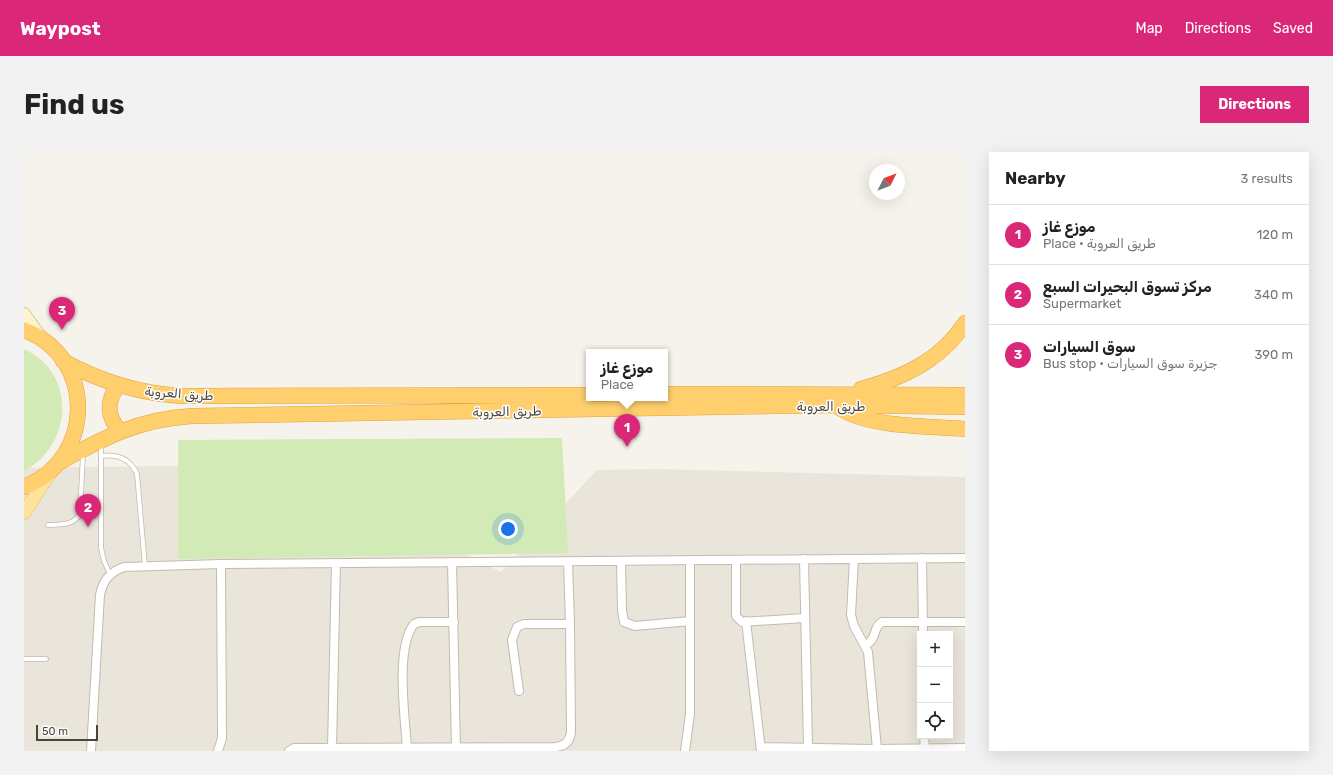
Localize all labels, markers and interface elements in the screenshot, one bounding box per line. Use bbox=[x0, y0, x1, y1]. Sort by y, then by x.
text: Waypost bbox=[20, 17, 101, 40]
text: Map bbox=[1136, 20, 1163, 37]
text: Directions bbox=[1185, 20, 1251, 37]
text: Saved bbox=[1273, 20, 1313, 37]
button: Directions bbox=[1200, 86, 1309, 123]
text: Find us bbox=[24, 88, 124, 121]
north arrow bbox=[869, 164, 905, 200]
text: Nearby bbox=[1005, 168, 1066, 188]
text: 3 results bbox=[1241, 171, 1293, 186]
text: موزع غاز bbox=[1043, 218, 1096, 236]
text: 1 bbox=[1015, 227, 1021, 242]
text: 120 m bbox=[1257, 227, 1293, 242]
text: Place · طريق العروبة bbox=[1043, 236, 1156, 251]
text: مركز تسوق البحيرات السبع bbox=[1043, 278, 1212, 296]
text: 2 bbox=[1014, 287, 1022, 302]
text: 340 m bbox=[1254, 287, 1293, 302]
text: Supermarket bbox=[1043, 296, 1121, 311]
pin: 3 bbox=[49, 297, 75, 330]
text: سوق السيارات bbox=[1043, 338, 1136, 356]
text: 3 bbox=[1014, 347, 1022, 362]
text: 390 m bbox=[1254, 347, 1293, 362]
popup bbox=[586, 349, 668, 401]
text: Bus stop · جزيرة سوق السيارات bbox=[1043, 356, 1217, 371]
text: موزع غاز bbox=[601, 359, 653, 377]
text: Place bbox=[601, 377, 634, 392]
street label: طريق العروبة bbox=[144, 384, 214, 404]
street label: طريق العروبة bbox=[797, 399, 865, 415]
street label: طريق العروبة bbox=[472, 403, 542, 421]
pin: 1 bbox=[614, 414, 640, 447]
pin: 2 bbox=[75, 494, 101, 527]
your location bbox=[498, 519, 518, 539]
map controls bbox=[917, 631, 953, 739]
button: + bbox=[917, 631, 953, 667]
button: − bbox=[917, 667, 953, 703]
button: locate bbox=[917, 703, 953, 739]
scale bar bbox=[36, 723, 98, 742]
text: 50 m bbox=[42, 725, 68, 738]

